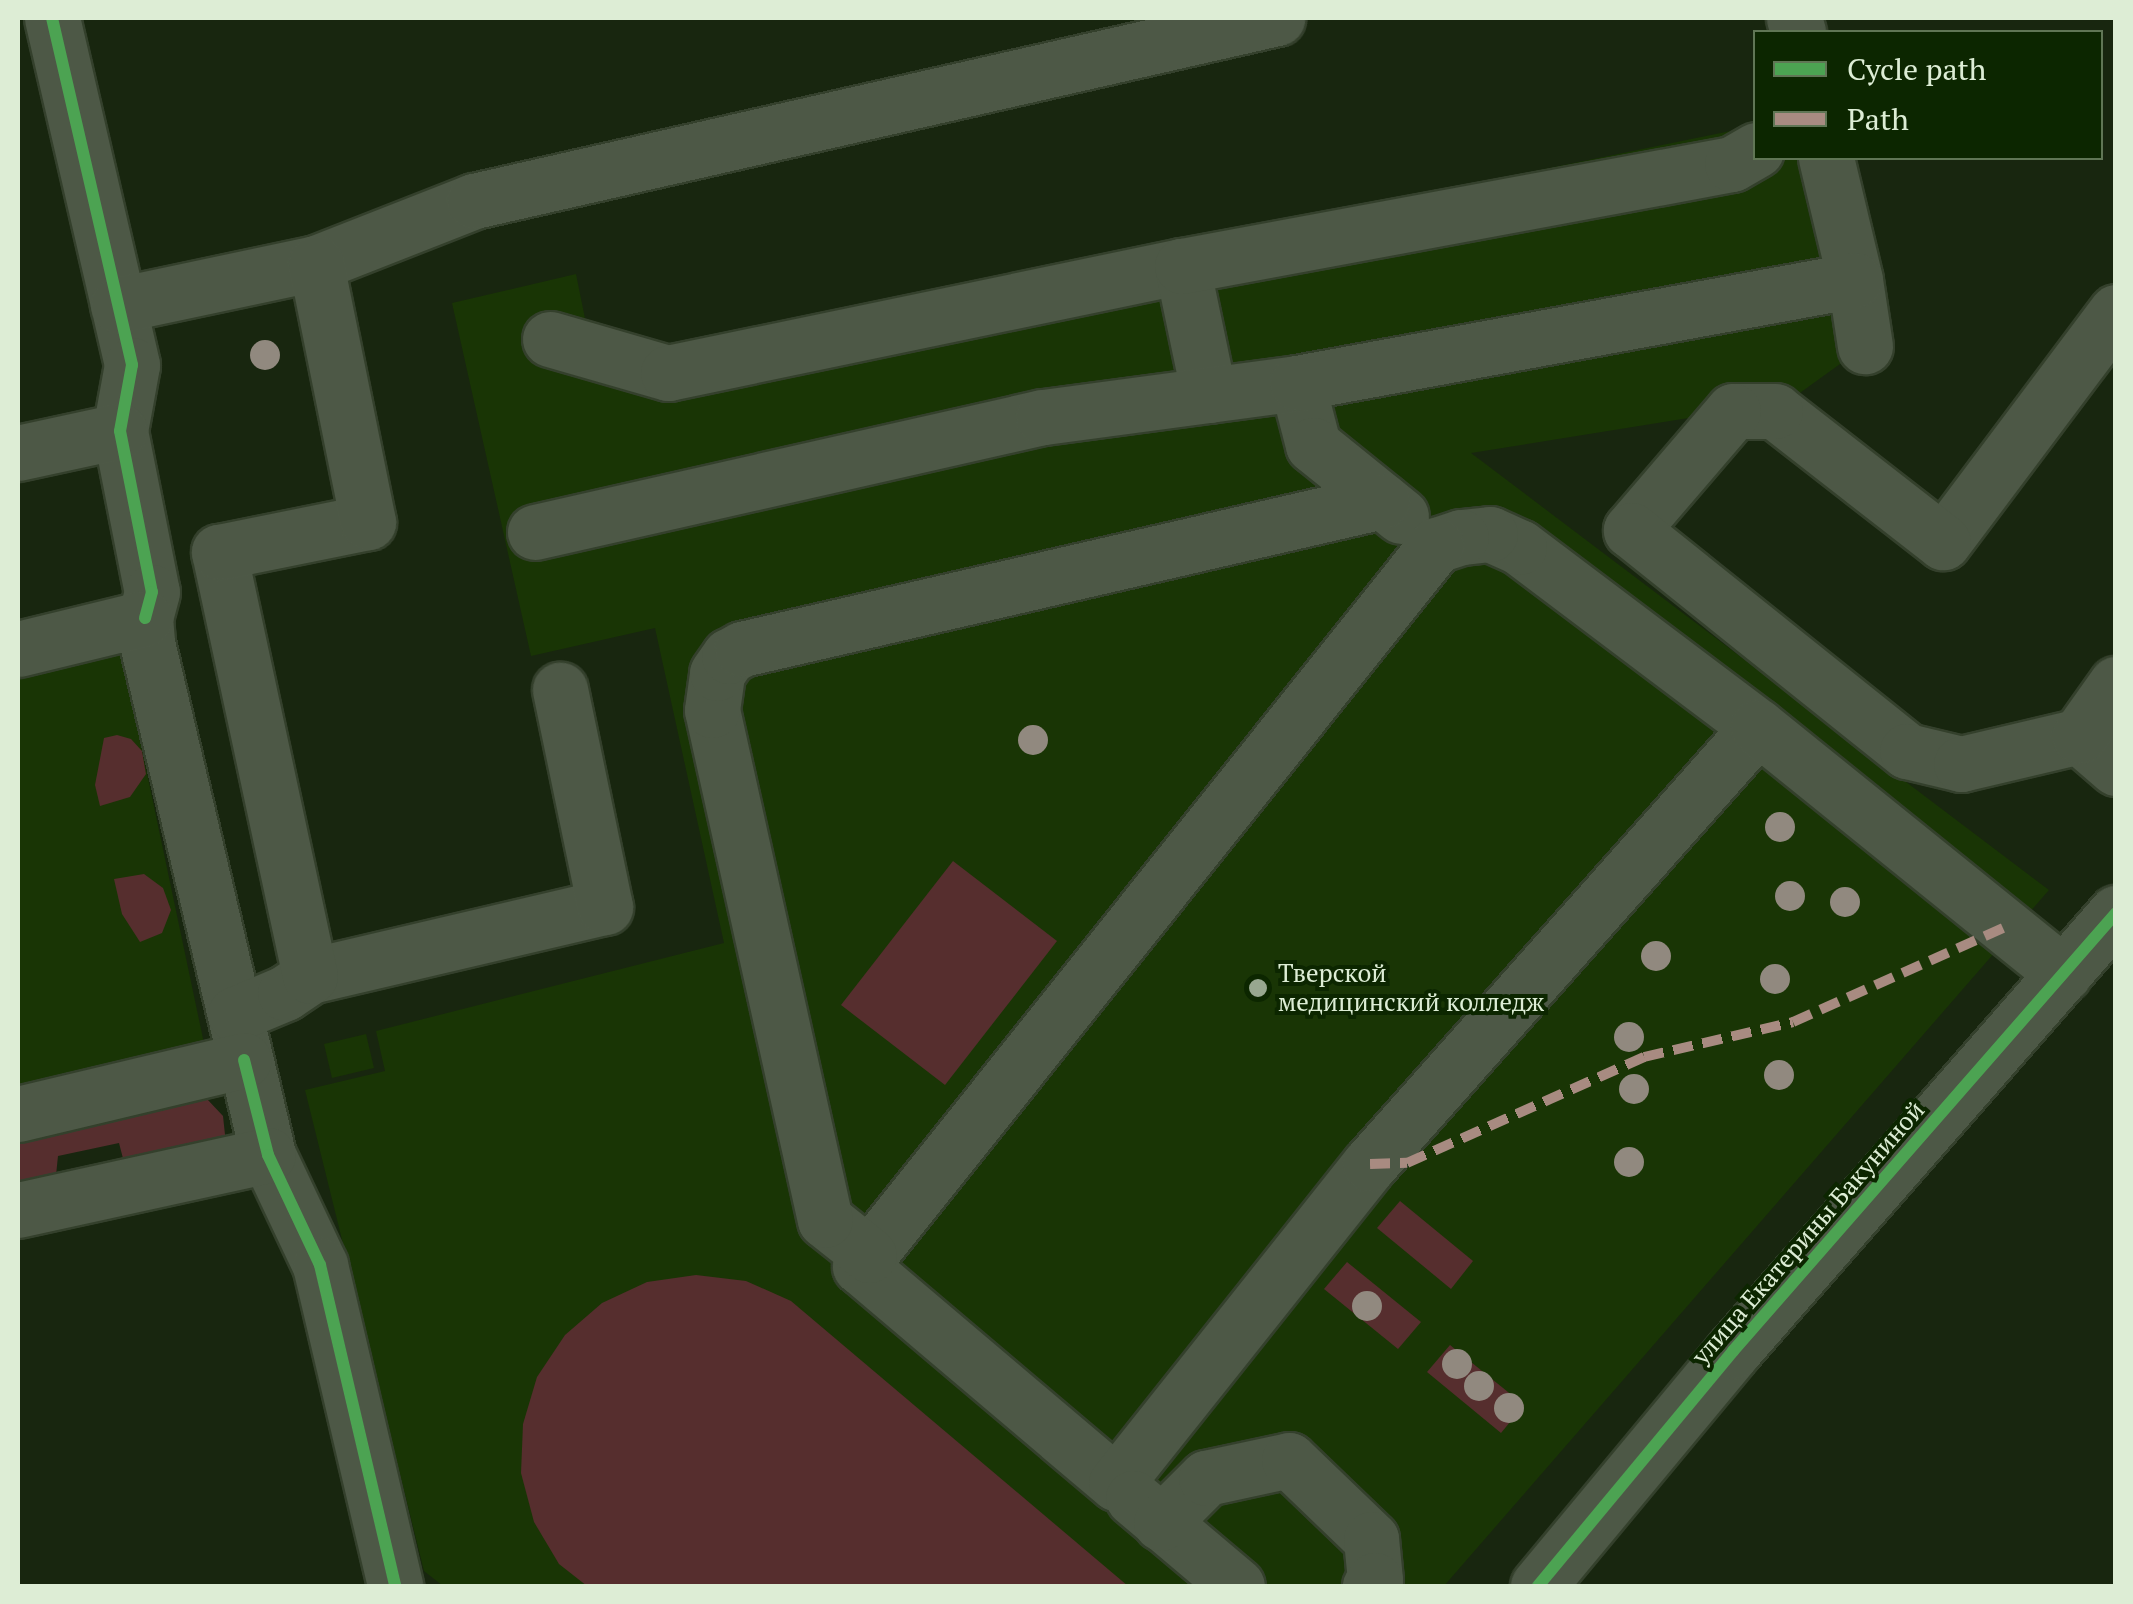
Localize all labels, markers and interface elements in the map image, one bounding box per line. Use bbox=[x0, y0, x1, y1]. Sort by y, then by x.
legend bbox=[1753, 30, 2103, 160]
text: Cycle path bbox=[1847, 49, 1986, 89]
text: Path bbox=[1847, 99, 1909, 139]
place label: Тверской медицинский колледж bbox=[1278, 959, 1544, 1018]
marker: Тверской медицинский колледж bbox=[1247, 977, 1269, 999]
street label: улица Екатерины Бакуниной bbox=[1686, 1095, 1930, 1371]

